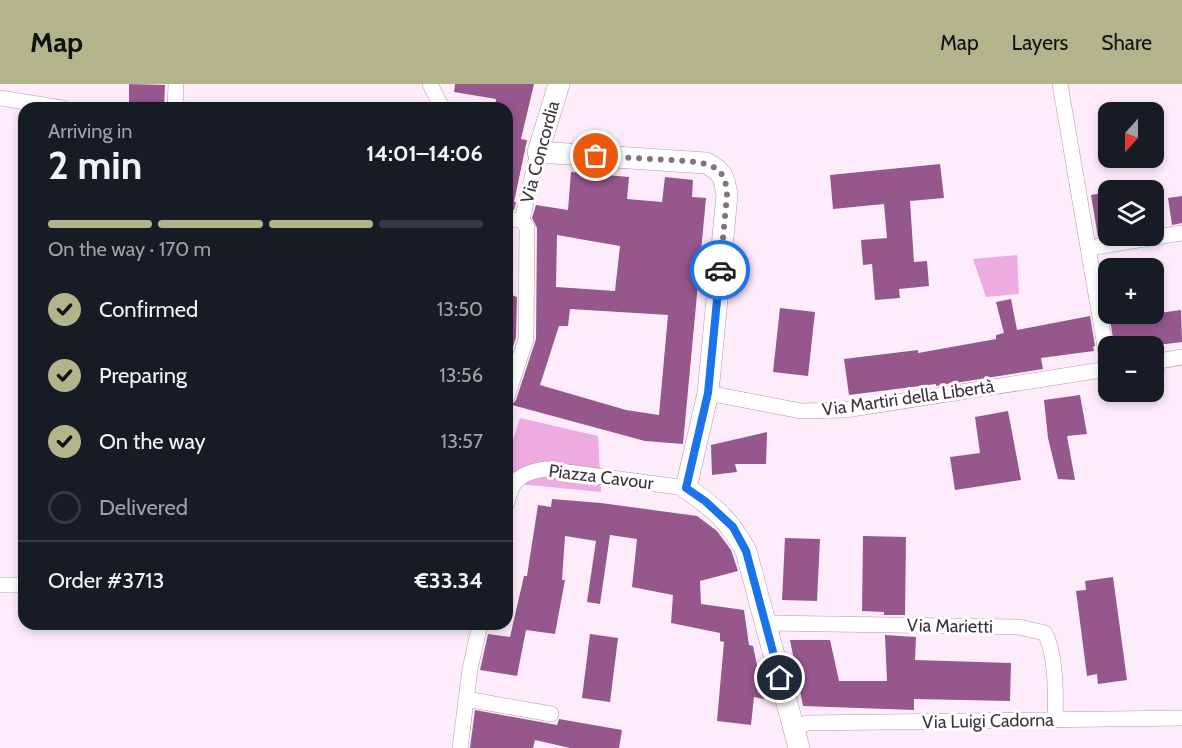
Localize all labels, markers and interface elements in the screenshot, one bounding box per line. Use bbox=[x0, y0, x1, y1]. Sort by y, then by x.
text: Map bbox=[30, 25, 83, 59]
text: Map bbox=[940, 30, 979, 55]
text: Layers bbox=[1012, 30, 1068, 55]
text: Share bbox=[1101, 30, 1152, 55]
street label: Via Concordia bbox=[516, 98, 564, 206]
north arrow bbox=[1098, 102, 1164, 168]
map controls bbox=[1098, 102, 1164, 402]
text: Arriving in bbox=[48, 119, 132, 143]
pin bbox=[570, 130, 621, 181]
icon: bag bbox=[579, 139, 612, 172]
text: 14:01–14:06 bbox=[366, 140, 483, 167]
text: 2 min bbox=[48, 141, 142, 189]
button: layers bbox=[1098, 180, 1164, 246]
text: On the way · 170 m bbox=[48, 237, 211, 261]
courier bbox=[690, 240, 750, 300]
icon: car bbox=[704, 254, 737, 287]
button: + bbox=[1098, 258, 1164, 324]
icon: check bbox=[48, 293, 81, 326]
text: Confirmed bbox=[99, 296, 198, 323]
text: 13:50 bbox=[437, 297, 483, 321]
button: − bbox=[1098, 336, 1164, 402]
icon: check bbox=[48, 359, 81, 392]
text: Preparing bbox=[99, 362, 187, 389]
text: 13:56 bbox=[439, 363, 483, 387]
street label: Via Martiri della Libertà bbox=[821, 375, 996, 421]
icon: check bbox=[48, 425, 81, 458]
text: On the way bbox=[99, 428, 206, 455]
text: 13:57 bbox=[441, 429, 483, 453]
street label: Piazza Cavour bbox=[547, 460, 655, 494]
text: Delivered bbox=[99, 494, 188, 521]
text: Order #3713 bbox=[48, 567, 164, 594]
text: €33.34 bbox=[415, 567, 483, 594]
street label: Via Marietti bbox=[907, 614, 993, 638]
pin bbox=[754, 652, 805, 703]
icon: home bbox=[763, 661, 796, 694]
street label: Via Luigi Cadorna bbox=[922, 709, 1054, 733]

